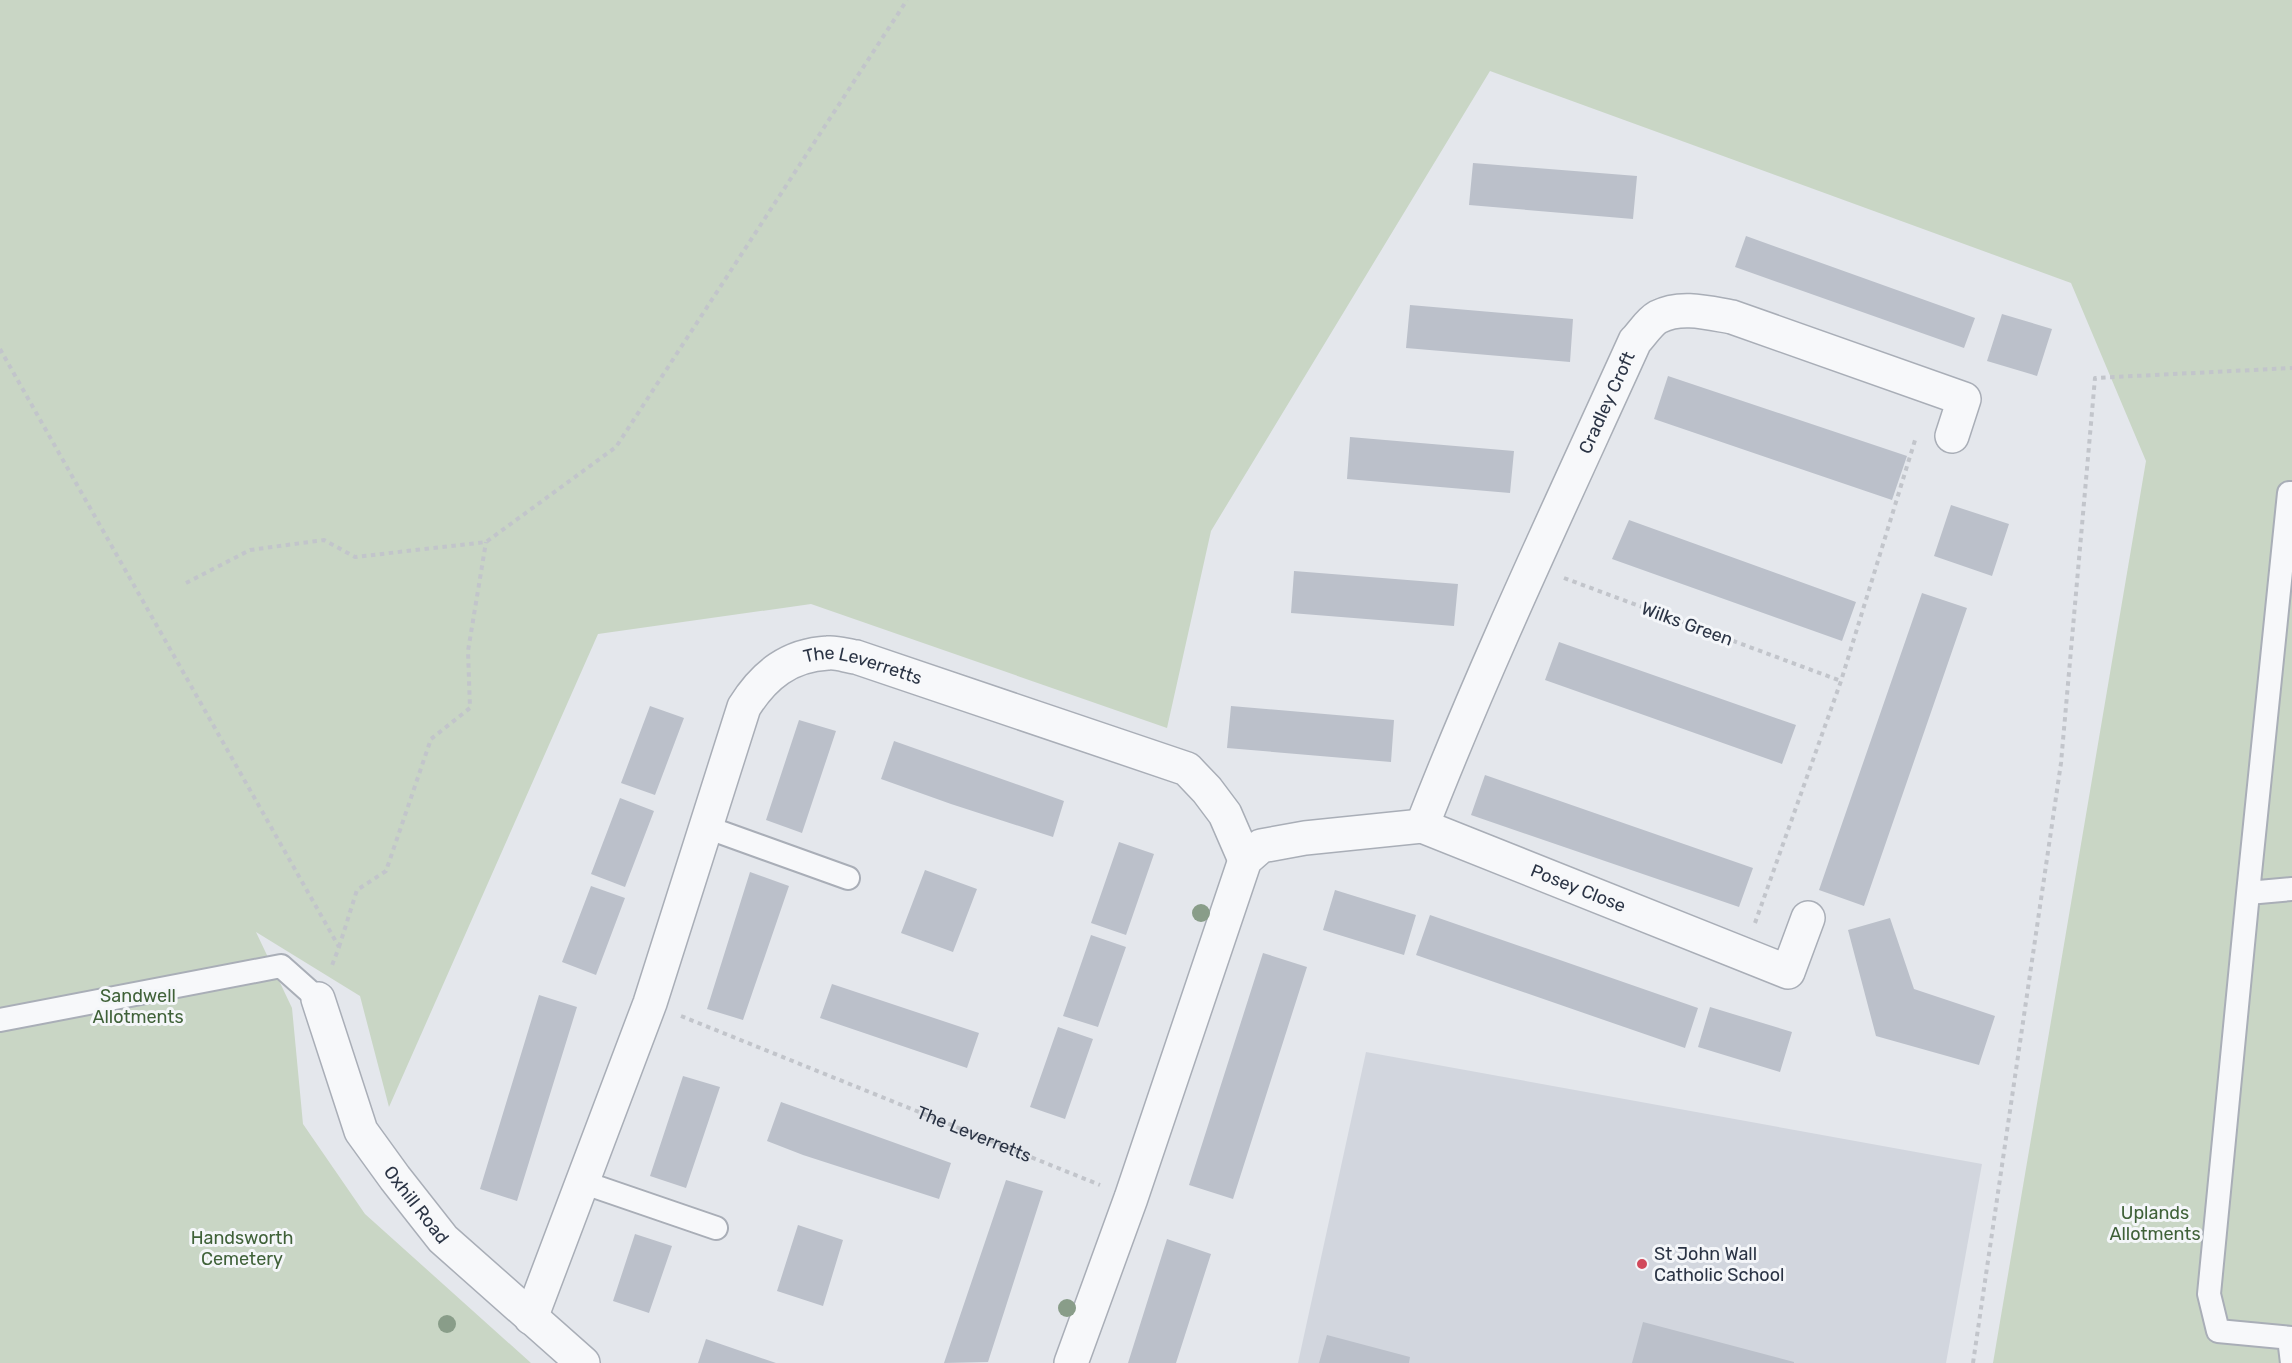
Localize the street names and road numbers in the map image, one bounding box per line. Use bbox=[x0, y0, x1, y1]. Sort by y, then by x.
street label: Cradley Croft bbox=[1574, 348, 1640, 457]
street label: Wilks Green bbox=[1638, 597, 1736, 651]
street label: The Leverretts bbox=[801, 642, 925, 690]
street label: Posey Close bbox=[1527, 859, 1629, 917]
street label: The Leverretts bbox=[913, 1101, 1035, 1167]
street label: Oxhill Road bbox=[379, 1162, 454, 1248]

